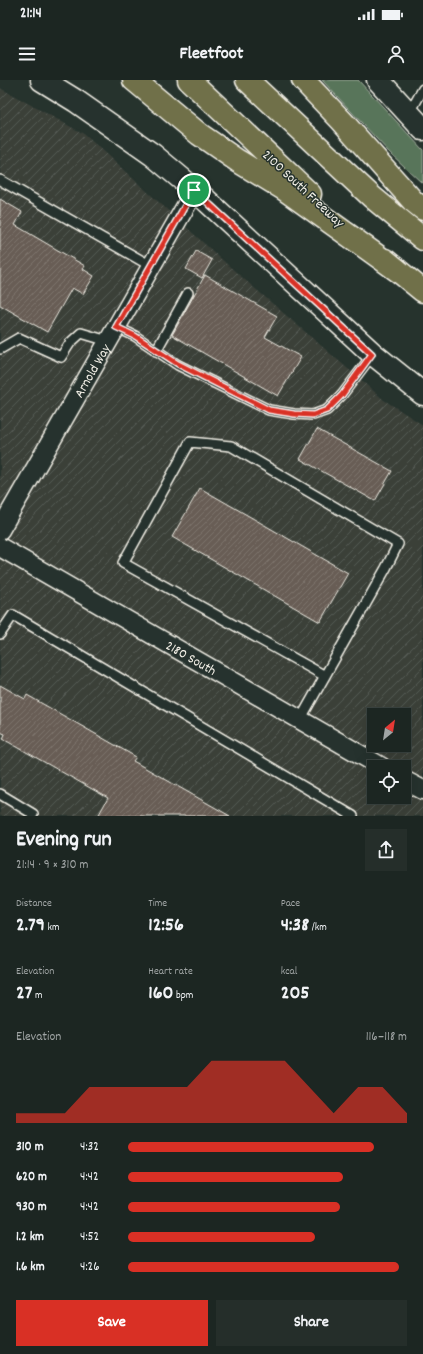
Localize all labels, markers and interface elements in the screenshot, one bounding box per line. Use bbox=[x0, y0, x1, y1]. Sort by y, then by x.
text: 21:14 bbox=[20, 3, 42, 25]
text: Fleetfoot bbox=[180, 42, 243, 67]
icon: menu bbox=[16, 43, 38, 65]
icon: person bbox=[385, 43, 407, 65]
street label: 2100 South Freeway bbox=[257, 146, 348, 233]
pin bbox=[177, 173, 211, 207]
icon: arrive bbox=[183, 179, 205, 201]
street label: Arnold Way bbox=[70, 341, 117, 402]
street label: 2180 South bbox=[161, 636, 220, 682]
north arrow bbox=[367, 708, 411, 752]
map controls bbox=[367, 708, 411, 804]
button: locate bbox=[367, 760, 411, 804]
text: Evening run bbox=[16, 825, 112, 856]
button: share bbox=[365, 829, 407, 871]
text: 21:14 · 9 × 310 m bbox=[16, 856, 88, 875]
text: Distance bbox=[16, 896, 52, 912]
text: Time bbox=[148, 896, 167, 912]
text: Pace bbox=[281, 896, 300, 912]
text: 2.79 bbox=[16, 912, 45, 940]
text: 12:56 bbox=[148, 912, 184, 940]
text: 4:38 bbox=[281, 912, 309, 940]
text: km bbox=[45, 920, 59, 936]
text: /km bbox=[309, 920, 327, 936]
text: Elevation bbox=[16, 964, 54, 980]
text: Heart rate bbox=[148, 964, 193, 980]
text: kcal bbox=[281, 964, 297, 980]
text: 27 bbox=[16, 980, 32, 1008]
text: 160 bbox=[148, 980, 173, 1008]
text: 205 bbox=[281, 980, 310, 1008]
text: m bbox=[32, 988, 42, 1004]
text: bpm bbox=[173, 988, 193, 1004]
text: Elevation bbox=[16, 1028, 61, 1047]
text: 116–118 m bbox=[366, 1028, 407, 1047]
text: 310 m bbox=[16, 1138, 44, 1157]
text: 4:32 bbox=[80, 1138, 99, 1157]
text: 620 m bbox=[16, 1168, 47, 1187]
text: 4:42 bbox=[80, 1168, 99, 1187]
text: 930 m bbox=[16, 1198, 47, 1217]
text: 4:42 bbox=[80, 1198, 99, 1217]
text: 1.2 km bbox=[16, 1228, 44, 1247]
text: 4:52 bbox=[80, 1228, 99, 1247]
text: 1.6 km bbox=[16, 1258, 45, 1277]
text: 4:26 bbox=[80, 1258, 100, 1277]
button: Save bbox=[16, 1300, 208, 1346]
button: Share bbox=[216, 1300, 407, 1346]

